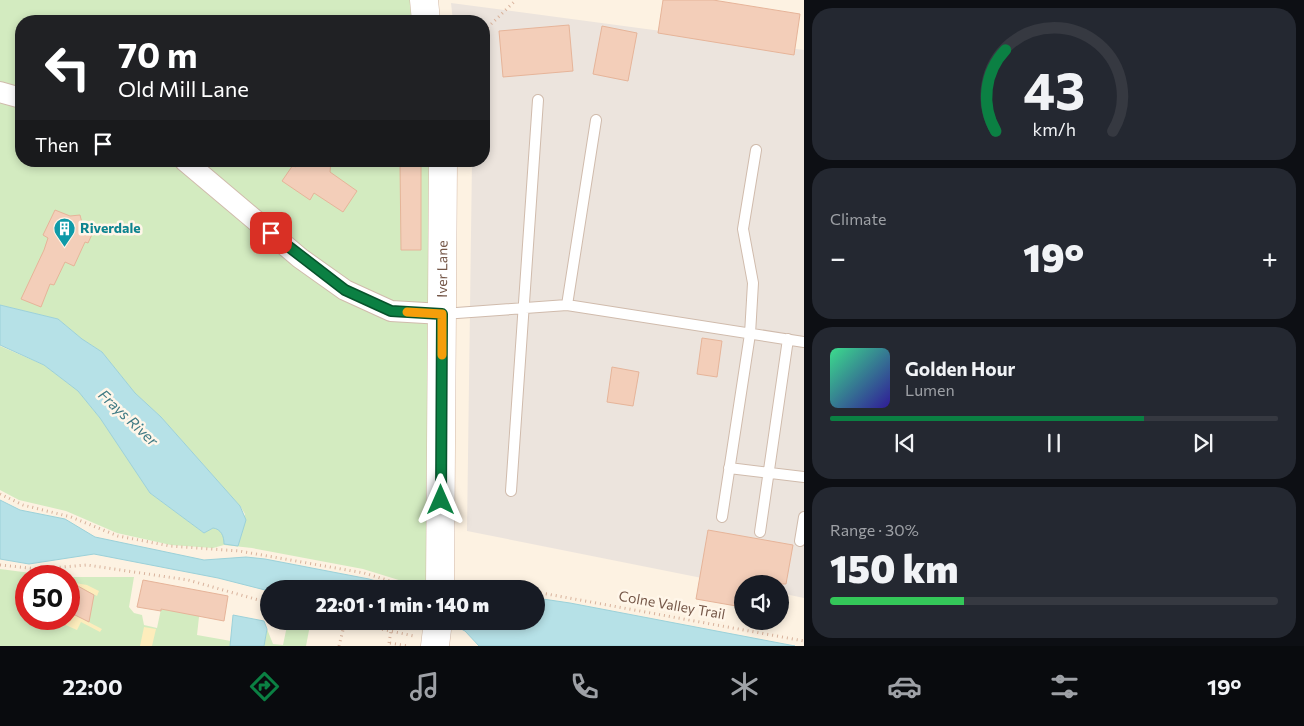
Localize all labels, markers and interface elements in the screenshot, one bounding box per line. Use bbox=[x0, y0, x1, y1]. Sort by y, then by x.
text: 70 m bbox=[118, 32, 198, 75]
icon: left bbox=[35, 35, 100, 100]
text: 43 bbox=[1023, 57, 1085, 121]
text: Old Mill Lane bbox=[118, 75, 249, 102]
text: km/h bbox=[1032, 118, 1076, 140]
icon: arrive bbox=[89, 130, 117, 158]
text: Then bbox=[35, 133, 79, 156]
text: Climate bbox=[830, 209, 886, 228]
pin bbox=[250, 212, 292, 254]
building icon: Riverdale bbox=[52, 216, 76, 247]
place label: Riverdale bbox=[80, 219, 141, 236]
icon: arrive bbox=[257, 219, 285, 247]
text: 19° bbox=[1023, 233, 1084, 280]
street label: Iver Lane bbox=[433, 240, 450, 298]
text: − bbox=[830, 240, 846, 274]
text: + bbox=[1262, 240, 1278, 274]
text: Golden Hour bbox=[905, 357, 1015, 380]
text: Lumen bbox=[905, 380, 955, 399]
water label: Frays River bbox=[95, 385, 163, 450]
icon: previous bbox=[891, 429, 919, 457]
icon: pause bbox=[1040, 429, 1068, 457]
icon: next bbox=[1189, 429, 1217, 457]
position arrow bbox=[414, 473, 466, 525]
text: Range · 30% bbox=[830, 520, 919, 539]
text: 150 km bbox=[830, 544, 959, 591]
speed limit sign: 50 bbox=[15, 565, 80, 630]
map controls bbox=[734, 575, 789, 630]
button: sound bbox=[734, 575, 789, 630]
street label: Colne Valley Trail bbox=[618, 587, 727, 622]
text: 22:01 · 1 min · 140 m bbox=[316, 593, 489, 616]
icon: directions bbox=[247, 669, 282, 704]
icon: music bbox=[407, 669, 442, 704]
icon: phone bbox=[567, 669, 602, 704]
icon: climate bbox=[727, 669, 762, 704]
icon: car bbox=[887, 669, 922, 704]
icon: filters bbox=[1047, 669, 1082, 704]
text: 22:00 bbox=[62, 673, 123, 700]
text: 19° bbox=[1207, 673, 1242, 700]

